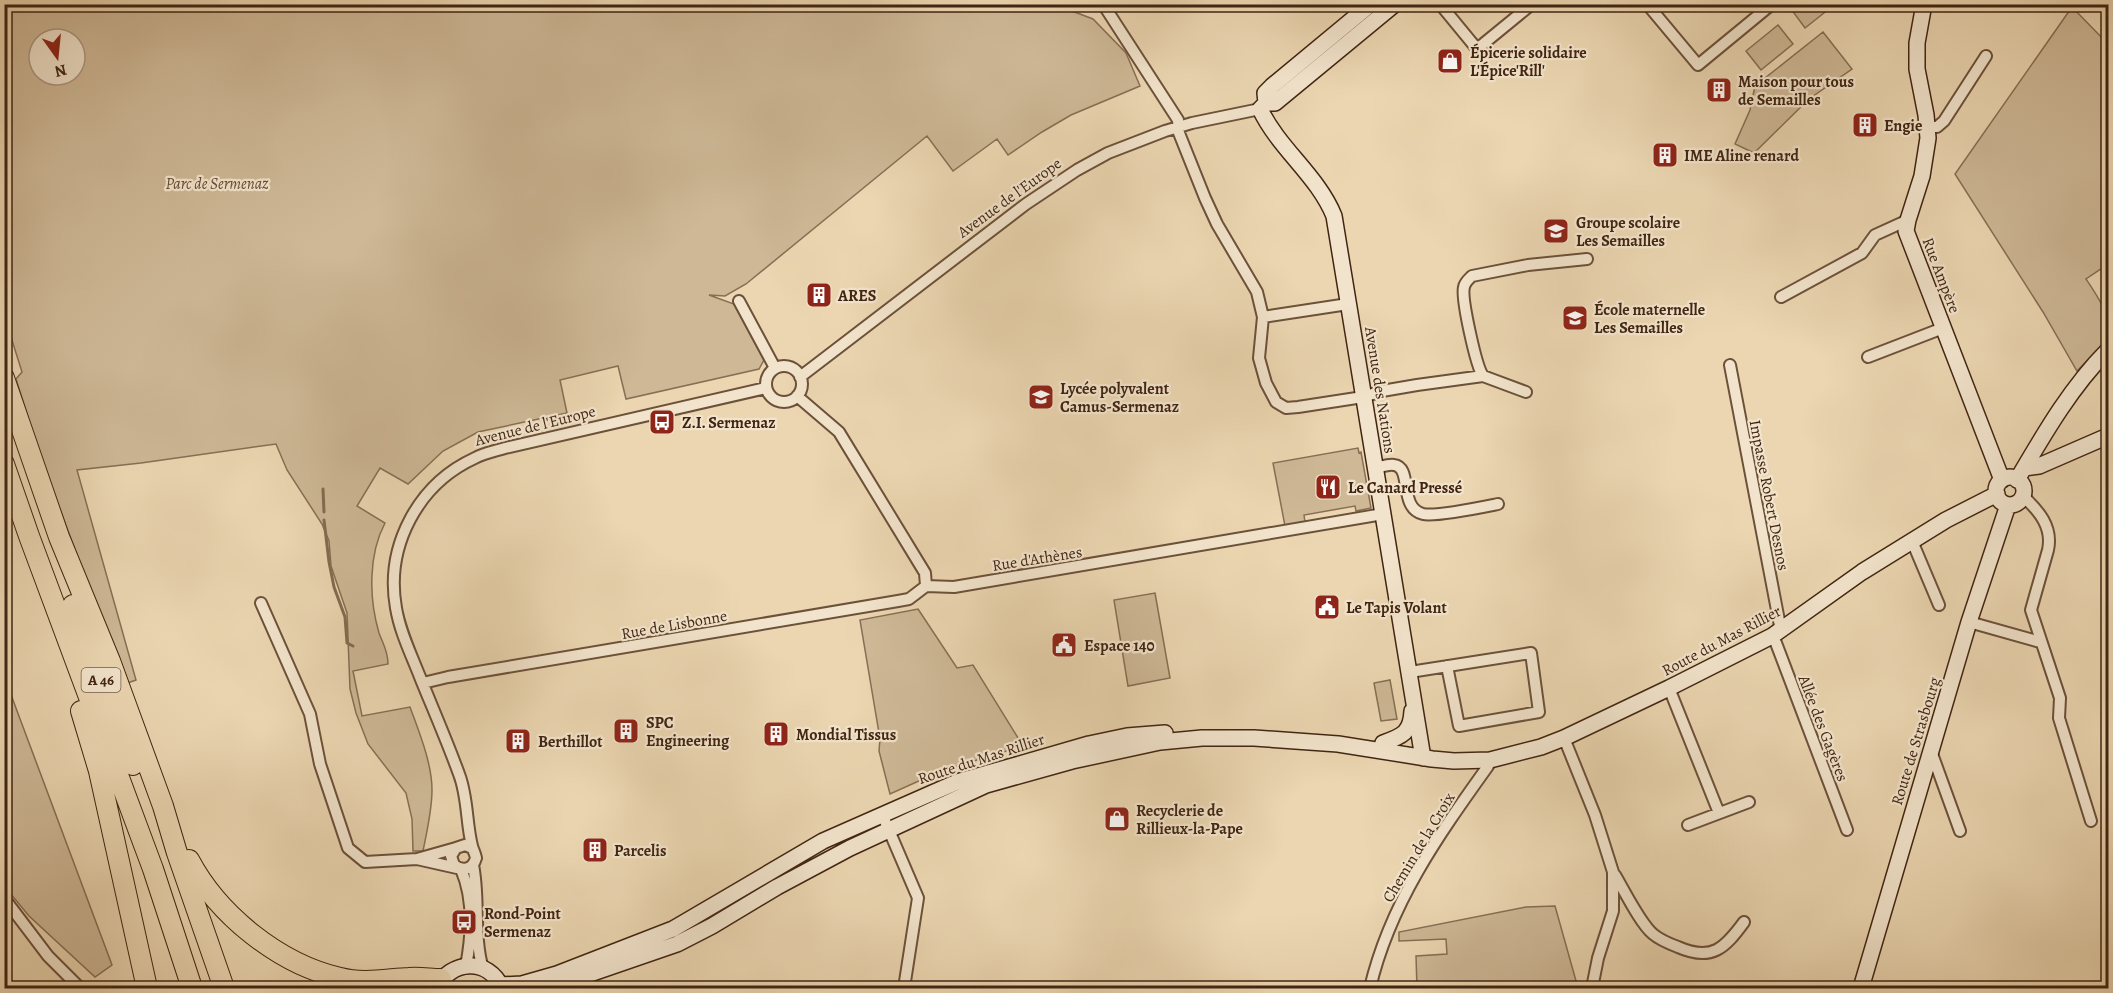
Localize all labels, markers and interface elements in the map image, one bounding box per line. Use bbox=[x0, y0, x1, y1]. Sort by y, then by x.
north arrow bbox=[27, 27, 87, 87]
place label: Épicerie solidaire L'Épice'Rill' bbox=[1470, 42, 1587, 82]
shop icon: Épicerie solidaire L'Épice'Rill' bbox=[1435, 46, 1465, 76]
text: N bbox=[52, 58, 69, 83]
place label: Maison pour tous de Semailles bbox=[1738, 71, 1854, 111]
building icon: Maison pour tous de Semailles bbox=[1704, 75, 1734, 105]
building icon: Engie bbox=[1850, 110, 1880, 140]
place label: Engie bbox=[1884, 115, 1922, 137]
building icon: IME Aline renard bbox=[1650, 140, 1680, 170]
place label: IME Aline renard bbox=[1684, 145, 1800, 167]
street label: Avenue de l'Europe bbox=[952, 153, 1066, 244]
park label: Parc de Sermenaz bbox=[166, 173, 269, 195]
place label: Groupe scolaire Les Semailles bbox=[1576, 212, 1680, 252]
school or university icon: Groupe scolaire Les Semailles bbox=[1541, 216, 1571, 246]
street label: Rue Ampère bbox=[1917, 234, 1966, 316]
building icon: ARES bbox=[804, 280, 834, 310]
place label: ARES bbox=[837, 285, 876, 307]
place label: École maternelle Les Semailles bbox=[1594, 299, 1705, 339]
school or university icon: École maternelle Les Semailles bbox=[1560, 303, 1590, 333]
street label: Avenue des Nations bbox=[1359, 324, 1401, 455]
place label: Lycée polyvalent Camus-Sermenaz bbox=[1060, 378, 1179, 418]
school or university icon: Lycée polyvalent Camus-Sermenaz bbox=[1026, 382, 1056, 412]
street label: Avenue de l'Europe bbox=[472, 400, 598, 452]
bus stop icon: Z.I. Sermenaz bbox=[647, 407, 677, 437]
place label: Z.I. Sermenaz bbox=[682, 412, 775, 434]
street label: Impasse Robert Desnos bbox=[1744, 418, 1794, 572]
restaurant icon: Le Canard Pressé bbox=[1313, 472, 1343, 502]
place label: Le Canard Pressé bbox=[1348, 477, 1462, 499]
street label: Rue d'Athènes bbox=[991, 541, 1084, 577]
public building icon: Le Tapis Volant bbox=[1312, 592, 1342, 622]
place label: Le Tapis Volant bbox=[1346, 597, 1448, 619]
street label: Route du Mas Rillier bbox=[1658, 600, 1785, 682]
street label: Rue de Lisbonne bbox=[620, 605, 729, 645]
public building icon: Espace 140 bbox=[1049, 630, 1079, 660]
place label: Espace 140 bbox=[1084, 635, 1155, 657]
road number: A 46 bbox=[82, 668, 120, 692]
street label: Allée des Gagères bbox=[1792, 671, 1853, 785]
street label: Route de Strasbourg bbox=[1886, 674, 1946, 808]
place label: SPC Engineering bbox=[646, 712, 730, 752]
building icon: SPC Engineering bbox=[611, 716, 641, 746]
building icon: Mondial Tissus bbox=[761, 719, 791, 749]
place label: Mondial Tissus bbox=[796, 724, 896, 746]
building icon: Berthillot bbox=[503, 726, 533, 756]
street label: Route du Mas Rillier bbox=[915, 728, 1048, 790]
place label: Berthillot bbox=[538, 731, 603, 753]
street label: Chemin de la Croix bbox=[1377, 788, 1461, 907]
place label: Recyclerie de Rillieux-la-Pape bbox=[1136, 800, 1243, 840]
shop icon: Recyclerie de Rillieux-la-Pape bbox=[1102, 804, 1132, 834]
building icon: Parcelis bbox=[580, 835, 610, 865]
place label: Parcelis bbox=[614, 840, 666, 862]
place label: Rond-Point Sermenaz bbox=[484, 903, 561, 943]
bus stop icon: Rond-Point Sermenaz bbox=[449, 907, 479, 937]

